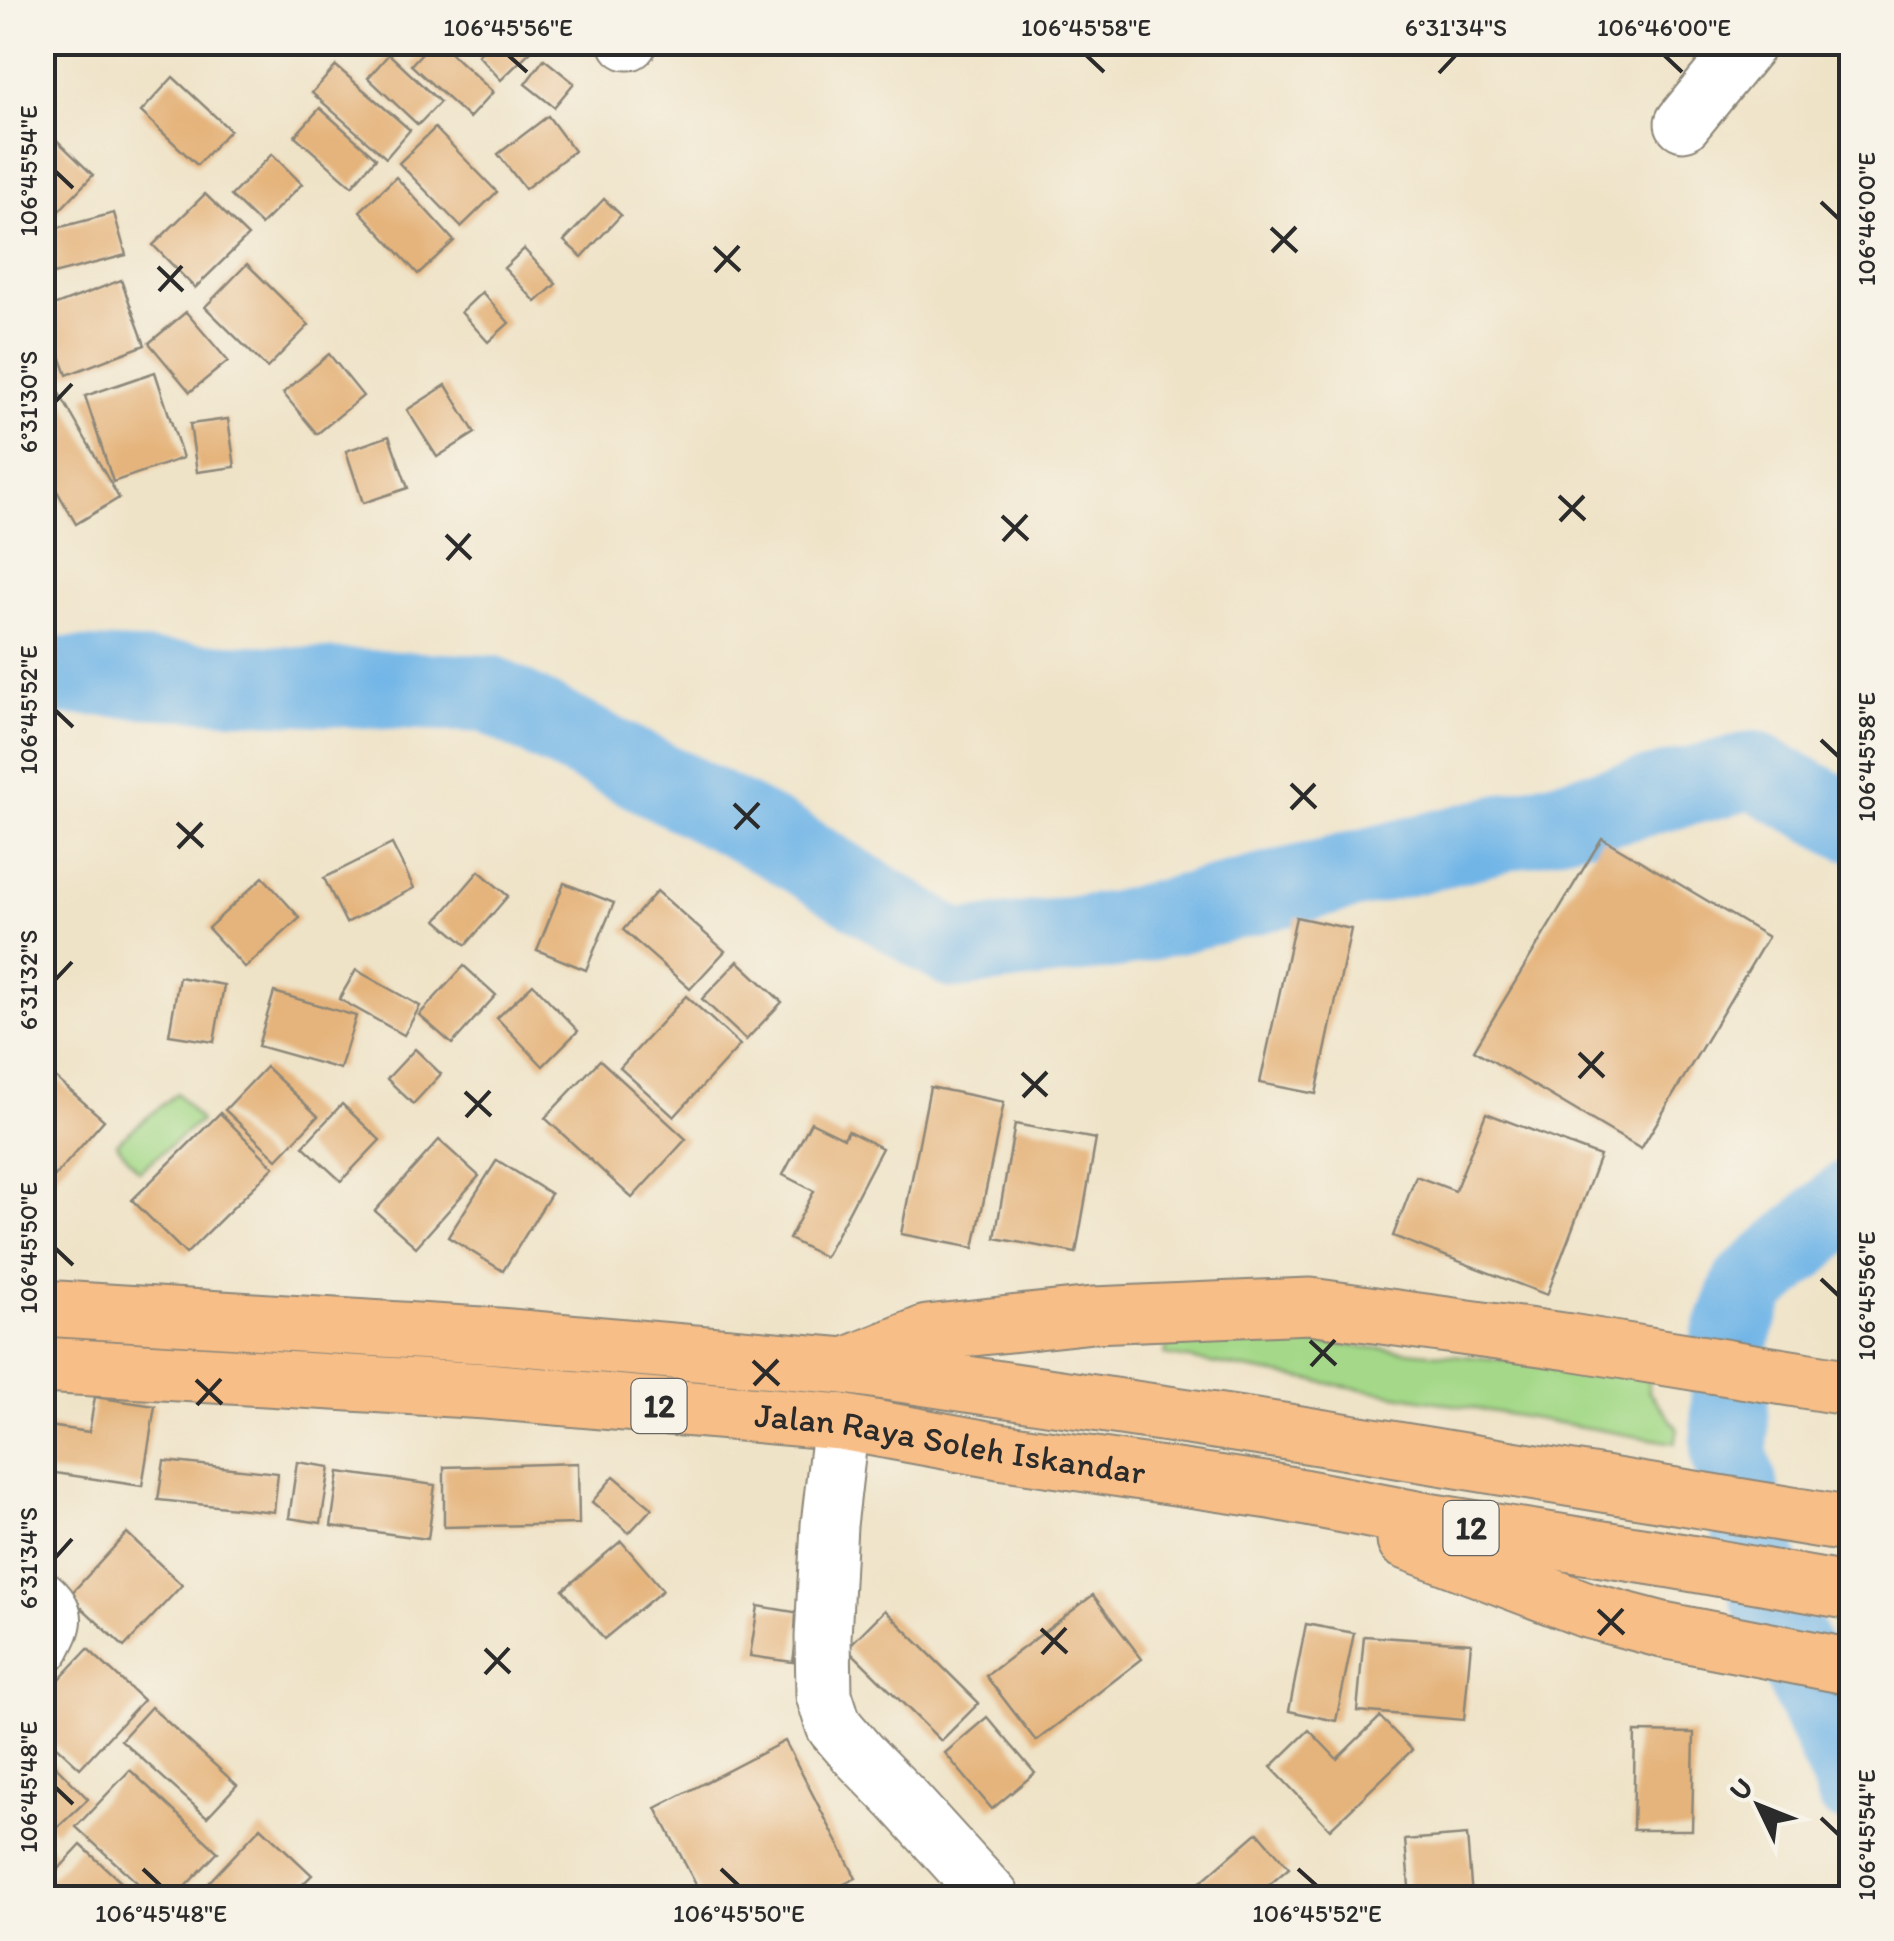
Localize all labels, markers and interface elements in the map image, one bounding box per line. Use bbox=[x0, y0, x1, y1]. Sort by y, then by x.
text: 106°45'56"E bbox=[443, 12, 573, 42]
text: 106°45'58"E bbox=[1021, 12, 1151, 42]
text: 6°31'34"S bbox=[1405, 12, 1507, 42]
text: 106°46'00"E bbox=[1597, 12, 1731, 42]
text: 106°45'54"E bbox=[13, 105, 43, 237]
text: 106°46'00"E bbox=[1851, 152, 1881, 286]
text: 6°31'30"S bbox=[13, 351, 43, 453]
text: 106°45'52"E bbox=[13, 645, 43, 775]
text: 106°45'58"E bbox=[1851, 692, 1881, 822]
text: 6°31'32"S bbox=[13, 930, 43, 1030]
text: 106°45'50"E bbox=[13, 1182, 43, 1314]
text: 106°45'56"E bbox=[1851, 1231, 1881, 1361]
road number: 12 bbox=[632, 1379, 686, 1433]
street label: Jalan Raya Soleh Iskandar bbox=[753, 1394, 1148, 1493]
road number: 12 bbox=[1444, 1501, 1498, 1555]
text: 6°31'34"S bbox=[13, 1507, 43, 1609]
text: 106°45'48"E bbox=[13, 1721, 43, 1853]
north arrow bbox=[1709, 1756, 1809, 1856]
text: 106°45'54"E bbox=[1851, 1769, 1881, 1901]
text: U bbox=[1722, 1771, 1759, 1807]
text: 106°45'48"E bbox=[95, 1898, 227, 1928]
text: 106°45'50"E bbox=[673, 1898, 805, 1928]
text: 106°45'52"E bbox=[1252, 1898, 1382, 1928]

